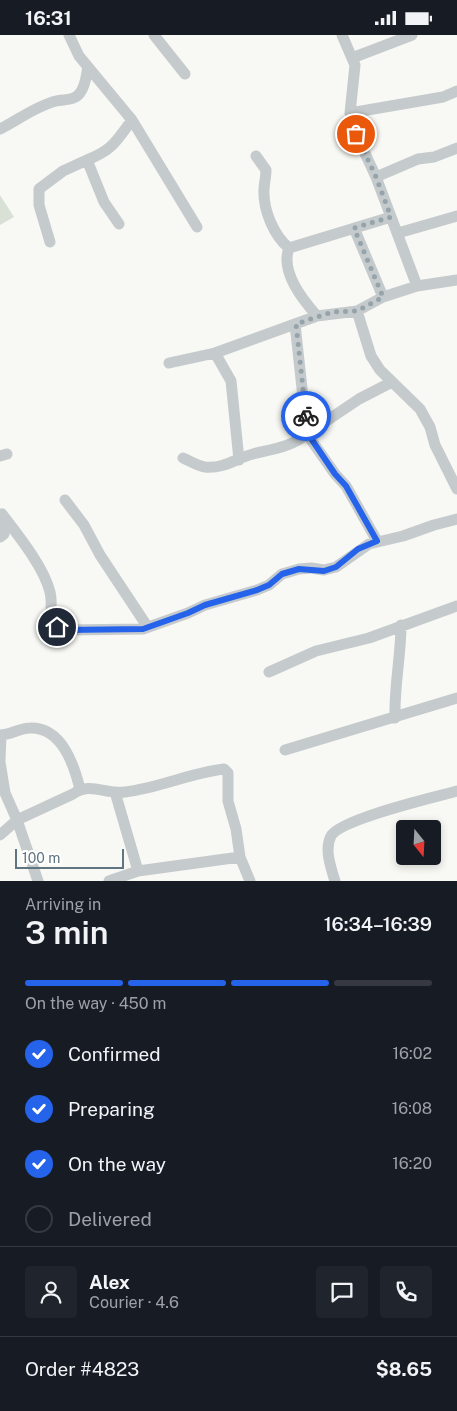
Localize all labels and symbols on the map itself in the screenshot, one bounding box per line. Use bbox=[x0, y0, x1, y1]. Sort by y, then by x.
pin bbox=[335, 113, 377, 155]
courier bbox=[281, 391, 331, 441]
pin bbox=[36, 606, 78, 648]
north arrow bbox=[396, 820, 441, 865]
scale bar bbox=[15, 846, 124, 869]

